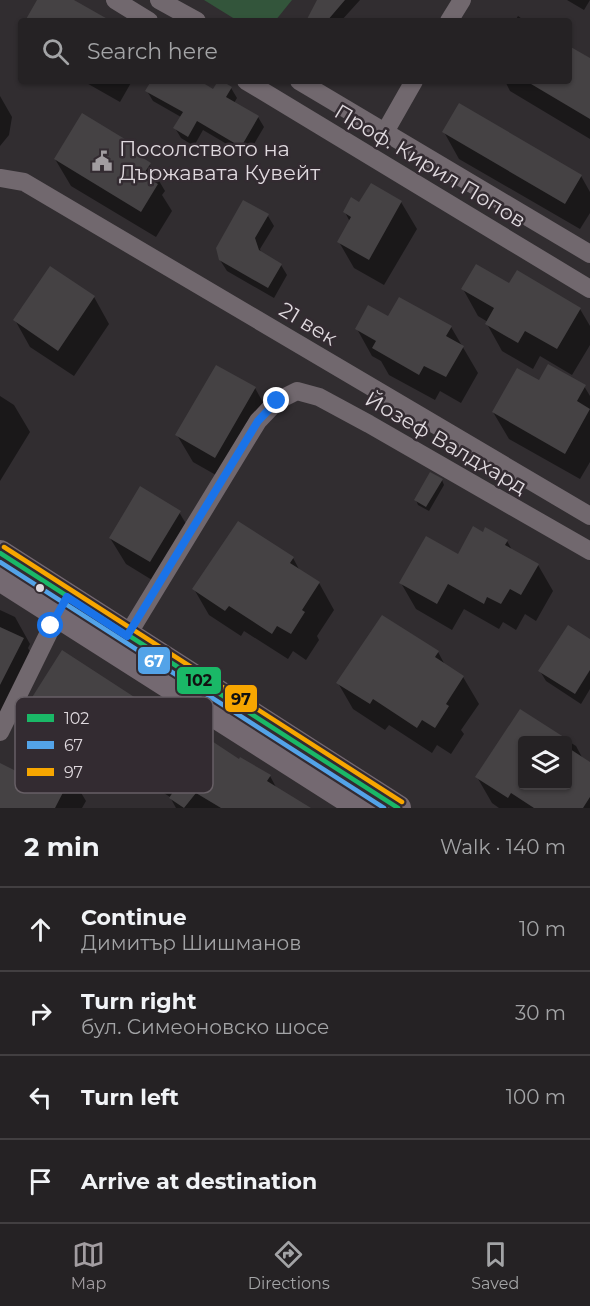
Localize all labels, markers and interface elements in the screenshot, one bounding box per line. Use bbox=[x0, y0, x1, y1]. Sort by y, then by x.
search box bbox=[18, 18, 572, 84]
icon: search bbox=[39, 35, 72, 68]
text: Search here bbox=[87, 38, 218, 65]
street label: Проф. Кирил Попов bbox=[330, 99, 530, 233]
place label: Посолството на Държавата Кувейт bbox=[119, 136, 320, 185]
public building icon: Посолството на Държавата Кувейт bbox=[90, 149, 114, 173]
street label: 21 век bbox=[275, 297, 342, 351]
street label: Йозеф Валдхард bbox=[361, 386, 532, 499]
route end bbox=[263, 387, 289, 413]
unlabelled marker bbox=[34, 582, 46, 594]
route start bbox=[37, 612, 63, 638]
line badge: 67 bbox=[137, 646, 171, 675]
text: 67 bbox=[144, 652, 164, 671]
line badge: 102 bbox=[176, 666, 222, 695]
text: 102 bbox=[186, 671, 212, 690]
line badge: 97 bbox=[224, 684, 258, 713]
text: 97 bbox=[231, 690, 251, 709]
legend bbox=[15, 697, 213, 793]
text: 102 bbox=[64, 709, 89, 728]
text: 67 bbox=[64, 736, 83, 755]
map controls bbox=[518, 736, 572, 790]
button: layers bbox=[518, 736, 572, 790]
text: 97 bbox=[64, 763, 83, 782]
text: 2 min bbox=[24, 831, 100, 863]
text: Walk · 140 m bbox=[440, 835, 566, 859]
text: Continue bbox=[81, 904, 187, 931]
icon: ahead bbox=[24, 913, 57, 946]
text: 10 m bbox=[519, 917, 566, 941]
text: Димитър Шишманов bbox=[81, 931, 301, 955]
text: Turn right bbox=[81, 988, 196, 1015]
icon: right bbox=[24, 997, 57, 1030]
text: 30 m bbox=[515, 1001, 566, 1025]
text: бул. Симеоновско шосе bbox=[81, 1015, 329, 1039]
icon: left bbox=[24, 1081, 57, 1114]
text: Turn left bbox=[81, 1084, 179, 1111]
text: 100 m bbox=[506, 1085, 566, 1109]
icon: arrive bbox=[24, 1165, 57, 1198]
text: Arrive at destination bbox=[81, 1168, 317, 1195]
tab: Map bbox=[71, 1238, 106, 1293]
tab: Directions bbox=[248, 1238, 330, 1293]
tab: Saved bbox=[471, 1238, 519, 1293]

